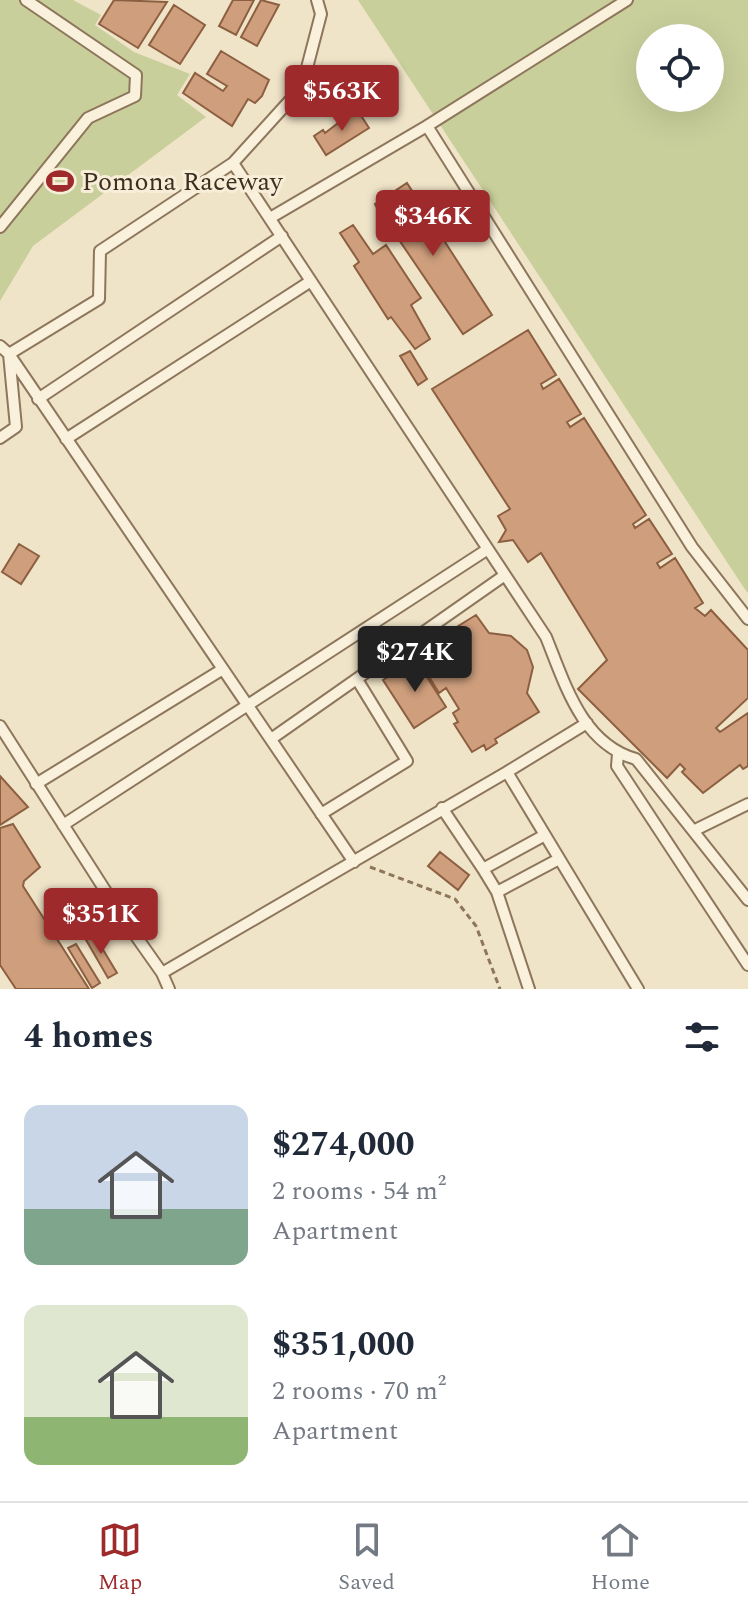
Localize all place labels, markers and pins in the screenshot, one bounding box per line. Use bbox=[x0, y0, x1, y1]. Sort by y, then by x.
pin: $563K bbox=[286, 65, 398, 133]
place label: Pomona Raceway bbox=[82, 162, 284, 202]
sports icon: Pomona Raceway bbox=[45, 166, 75, 196]
pin: $346K bbox=[377, 190, 489, 258]
pin: $274K bbox=[359, 626, 471, 694]
pin: $351K bbox=[45, 888, 157, 956]

